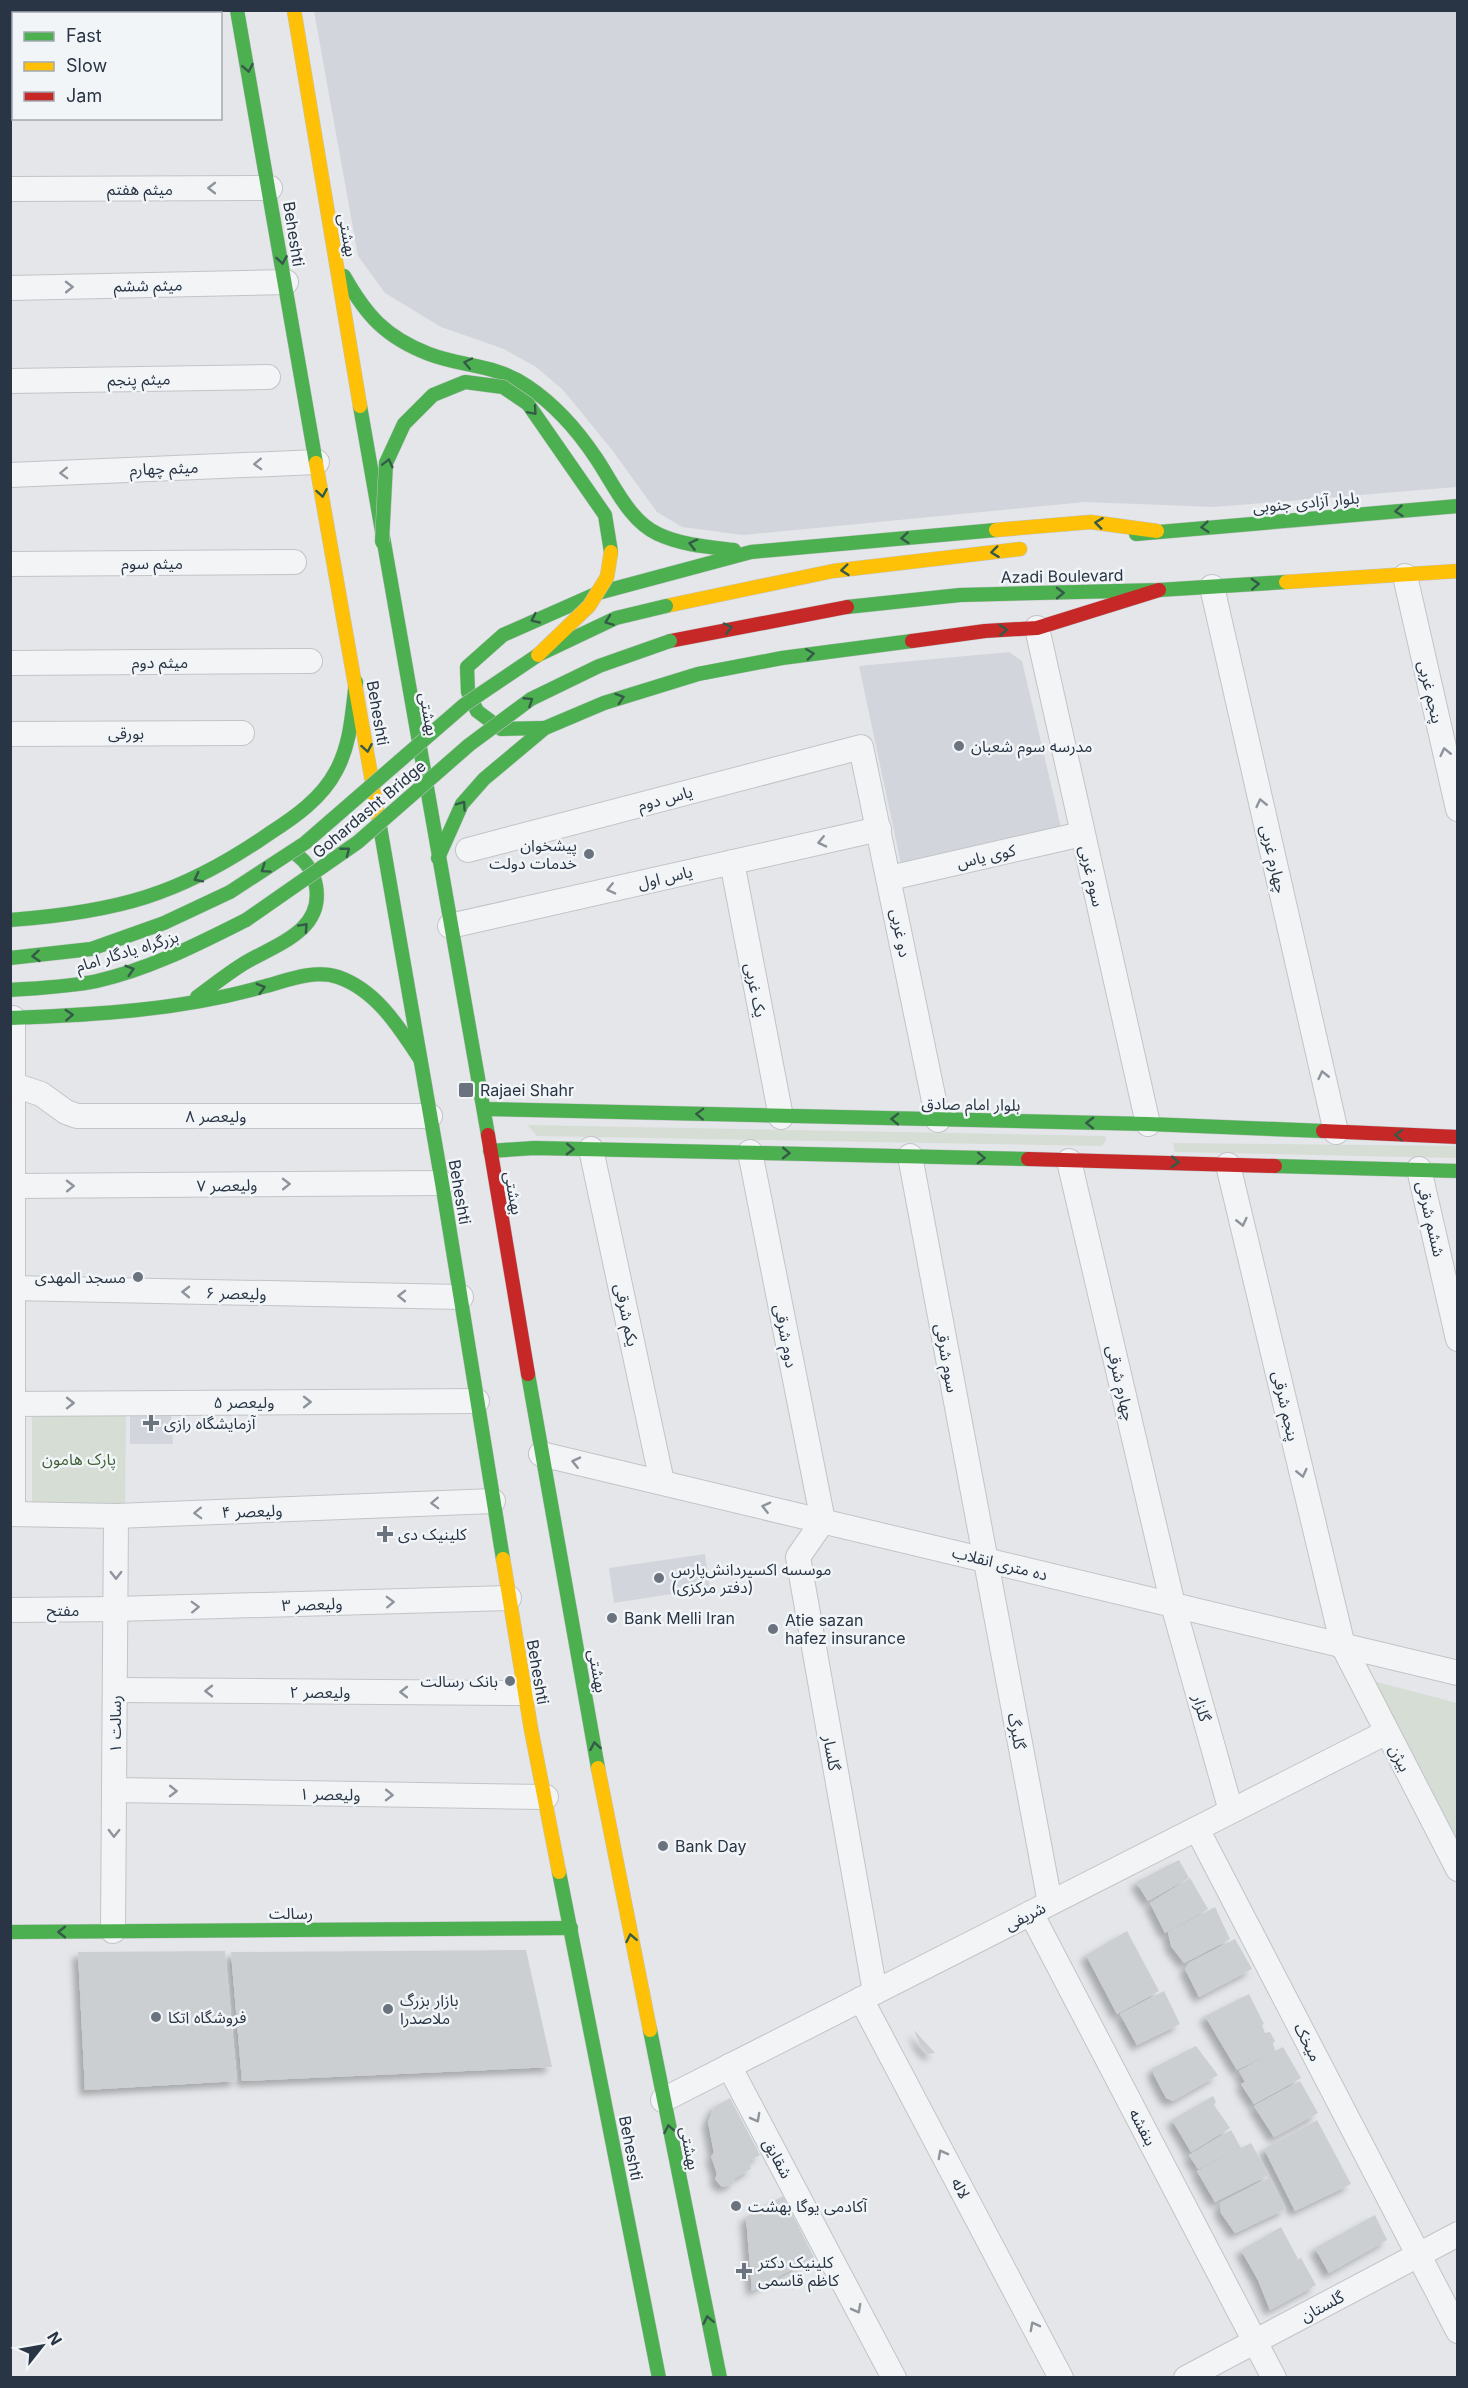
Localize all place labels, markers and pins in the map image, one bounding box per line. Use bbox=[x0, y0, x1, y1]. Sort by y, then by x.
place label: مدرسه سوم شعبان bbox=[971, 736, 1092, 759]
marker: مدرسه سوم شعبان bbox=[952, 739, 966, 753]
place label: پیشخوان خدمات دولت bbox=[489, 835, 577, 873]
marker: پیشخوان خدمات دولت bbox=[582, 847, 596, 861]
place label: Rajaei Shahr bbox=[480, 1080, 574, 1100]
marker: Rajaei Shahr bbox=[457, 1081, 475, 1099]
place label: مسجد المهدی bbox=[35, 1267, 126, 1287]
marker: مسجد المهدی bbox=[131, 1270, 145, 1284]
place label: آزمایشگاه رازی bbox=[164, 1413, 257, 1433]
marker: آزمایشگاه رازی bbox=[142, 1414, 160, 1432]
place label: کلینیک دی bbox=[398, 1524, 467, 1544]
marker: کلینیک دی bbox=[376, 1525, 394, 1543]
place label: موسسه اکسیردانش‌پارس (دفتر مرکزی) bbox=[671, 1559, 831, 1597]
marker: موسسه اکسیردانش‌پارس (دفتر مرکزی) bbox=[652, 1571, 666, 1585]
place label: Bank Melli Iran bbox=[624, 1608, 735, 1628]
place label: Atie sazan hafez insurance bbox=[785, 1610, 906, 1648]
marker: Bank Melli Iran bbox=[605, 1611, 619, 1625]
marker: Atie sazan hafez insurance bbox=[766, 1622, 780, 1636]
place label: بانک رسالت bbox=[420, 1671, 498, 1691]
marker: بانک رسالت bbox=[503, 1674, 517, 1688]
place label: Bank Day bbox=[675, 1836, 746, 1856]
marker: Bank Day bbox=[656, 1839, 670, 1853]
place label: بازار بزرگ ملاصدرا bbox=[400, 1990, 459, 2028]
marker: بازار بزرگ ملاصدرا bbox=[381, 2002, 395, 2016]
place label: فروشگاه اتکا bbox=[168, 2007, 246, 2027]
marker: فروشگاه اتکا bbox=[149, 2010, 163, 2024]
place label: آکادمی یوگا بهشت bbox=[748, 2196, 868, 2216]
marker: آکادمی یوگا بهشت bbox=[729, 2199, 743, 2213]
place label: کلینیک دکتر کاظم قاسمی bbox=[757, 2252, 839, 2293]
marker: کلینیک دکتر کاظم قاسمی bbox=[735, 2262, 753, 2280]

